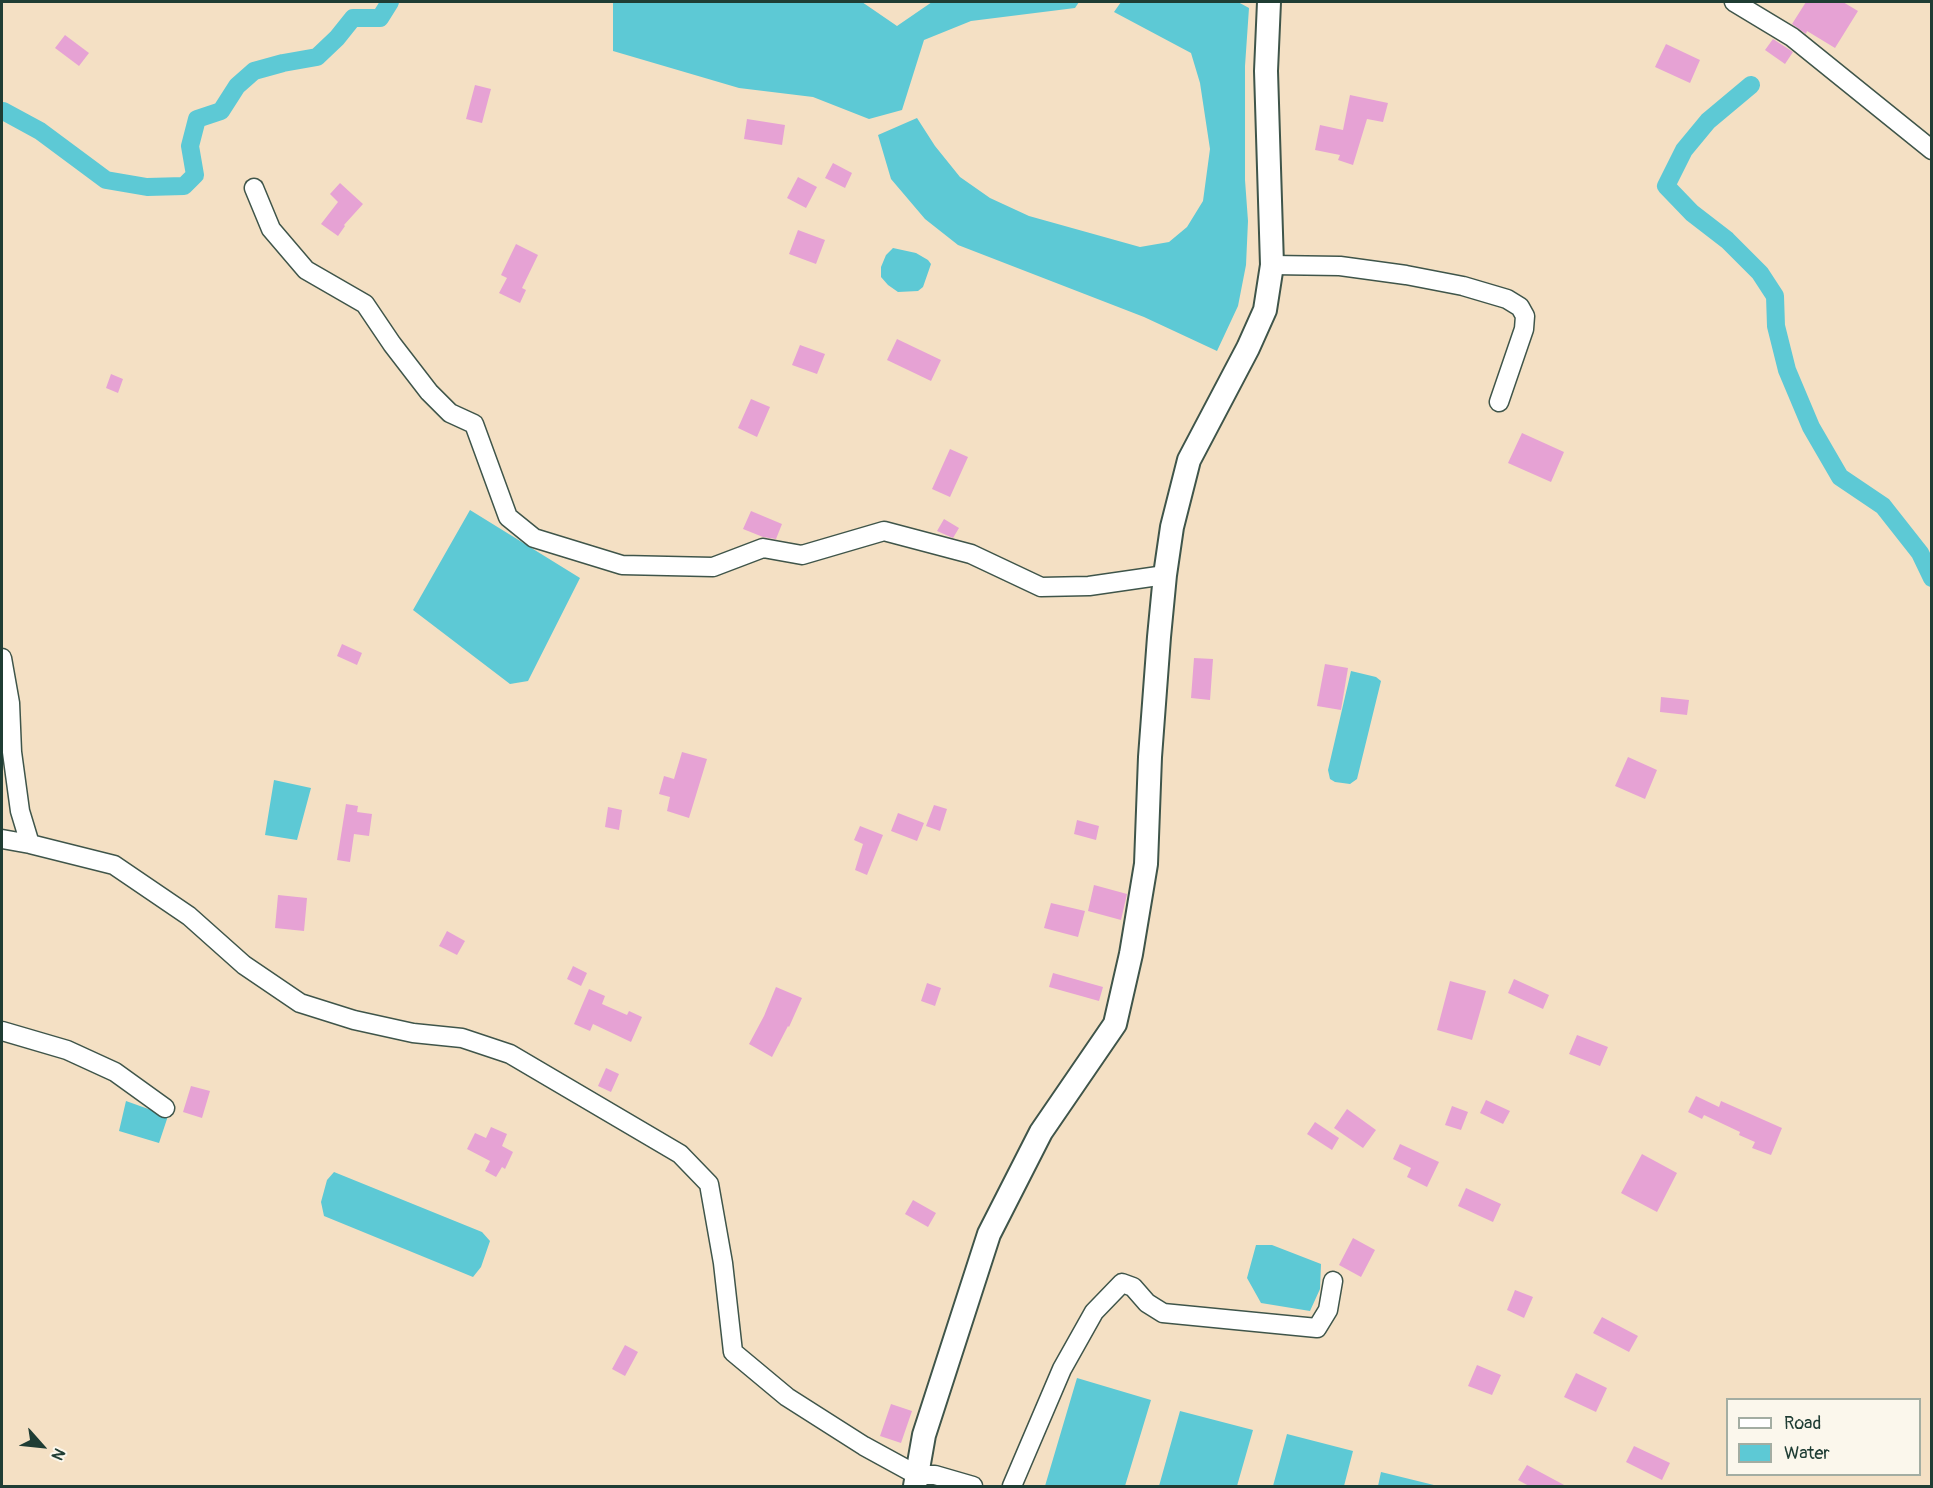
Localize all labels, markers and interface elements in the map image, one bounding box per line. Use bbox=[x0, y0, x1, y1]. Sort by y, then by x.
legend bbox=[1726, 1398, 1921, 1476]
text: Road bbox=[1784, 1412, 1821, 1435]
north arrow bbox=[12, 1416, 72, 1476]
text: Water bbox=[1784, 1442, 1830, 1465]
text: N bbox=[47, 1445, 69, 1464]

